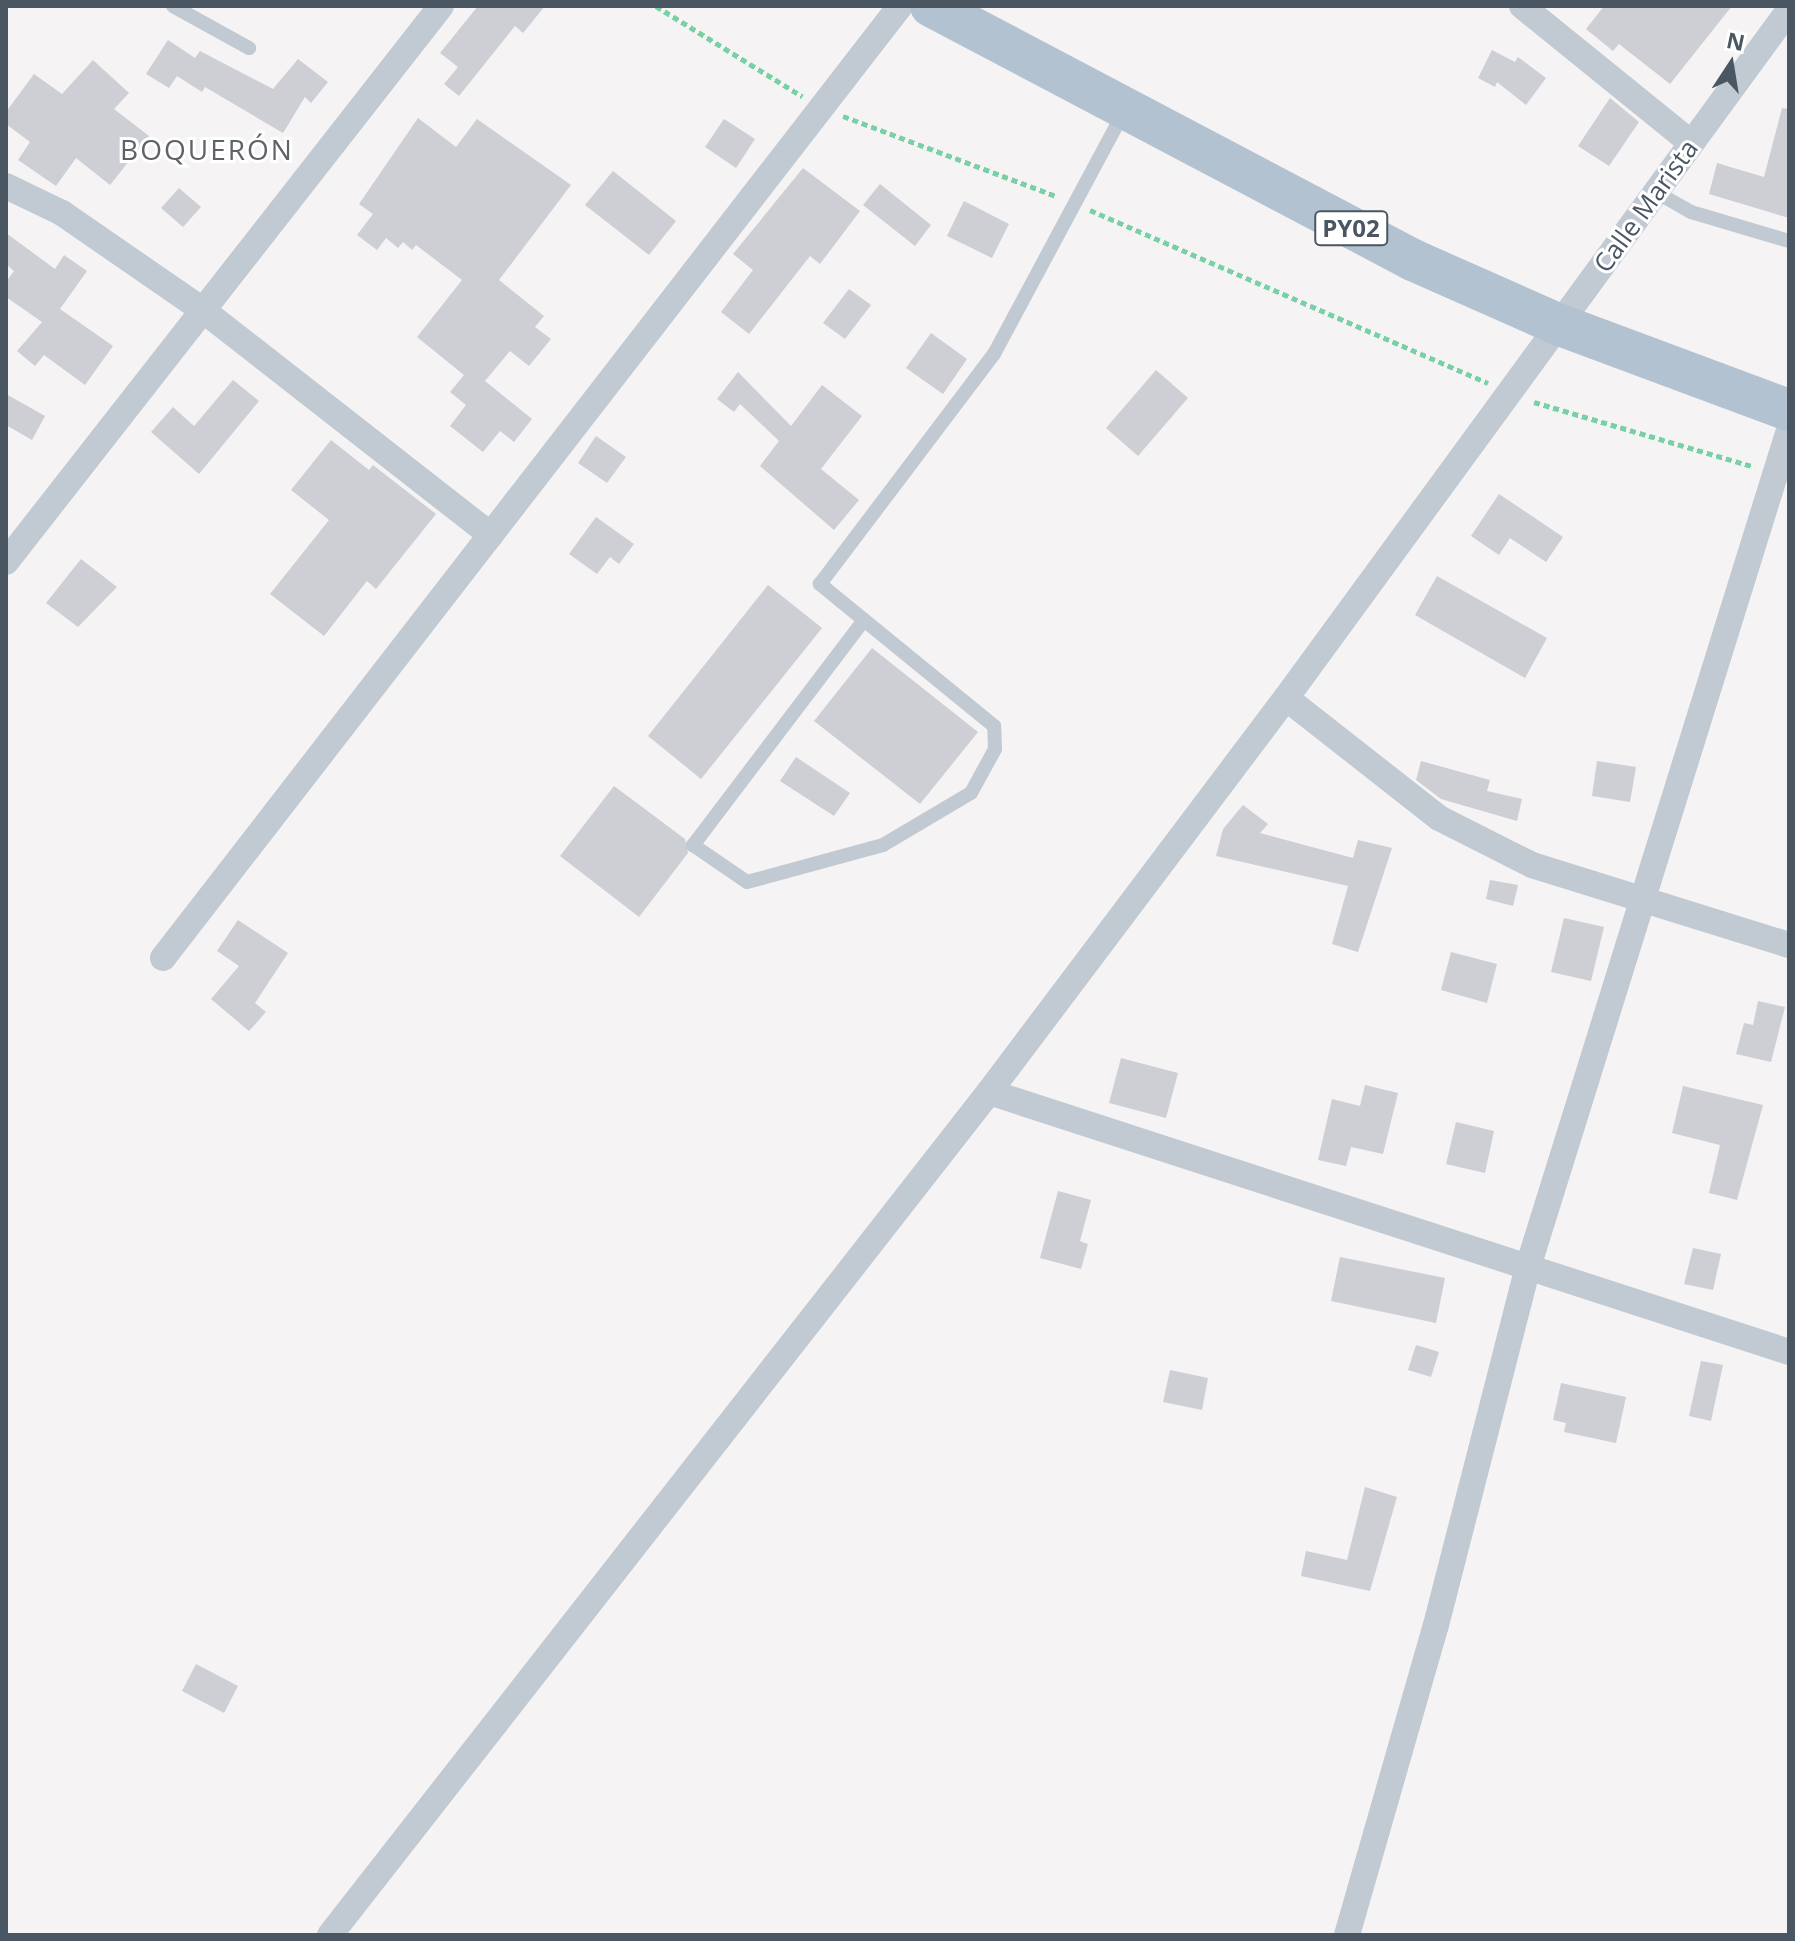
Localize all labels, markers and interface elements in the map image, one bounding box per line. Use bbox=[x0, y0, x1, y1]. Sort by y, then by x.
north arrow bbox=[1691, 24, 1771, 104]
text: N bbox=[1724, 24, 1748, 57]
district label: BOQUERÓN bbox=[120, 132, 294, 166]
street label: Calle Marista bbox=[1587, 134, 1705, 278]
road number: PY02 bbox=[1313, 208, 1389, 248]

